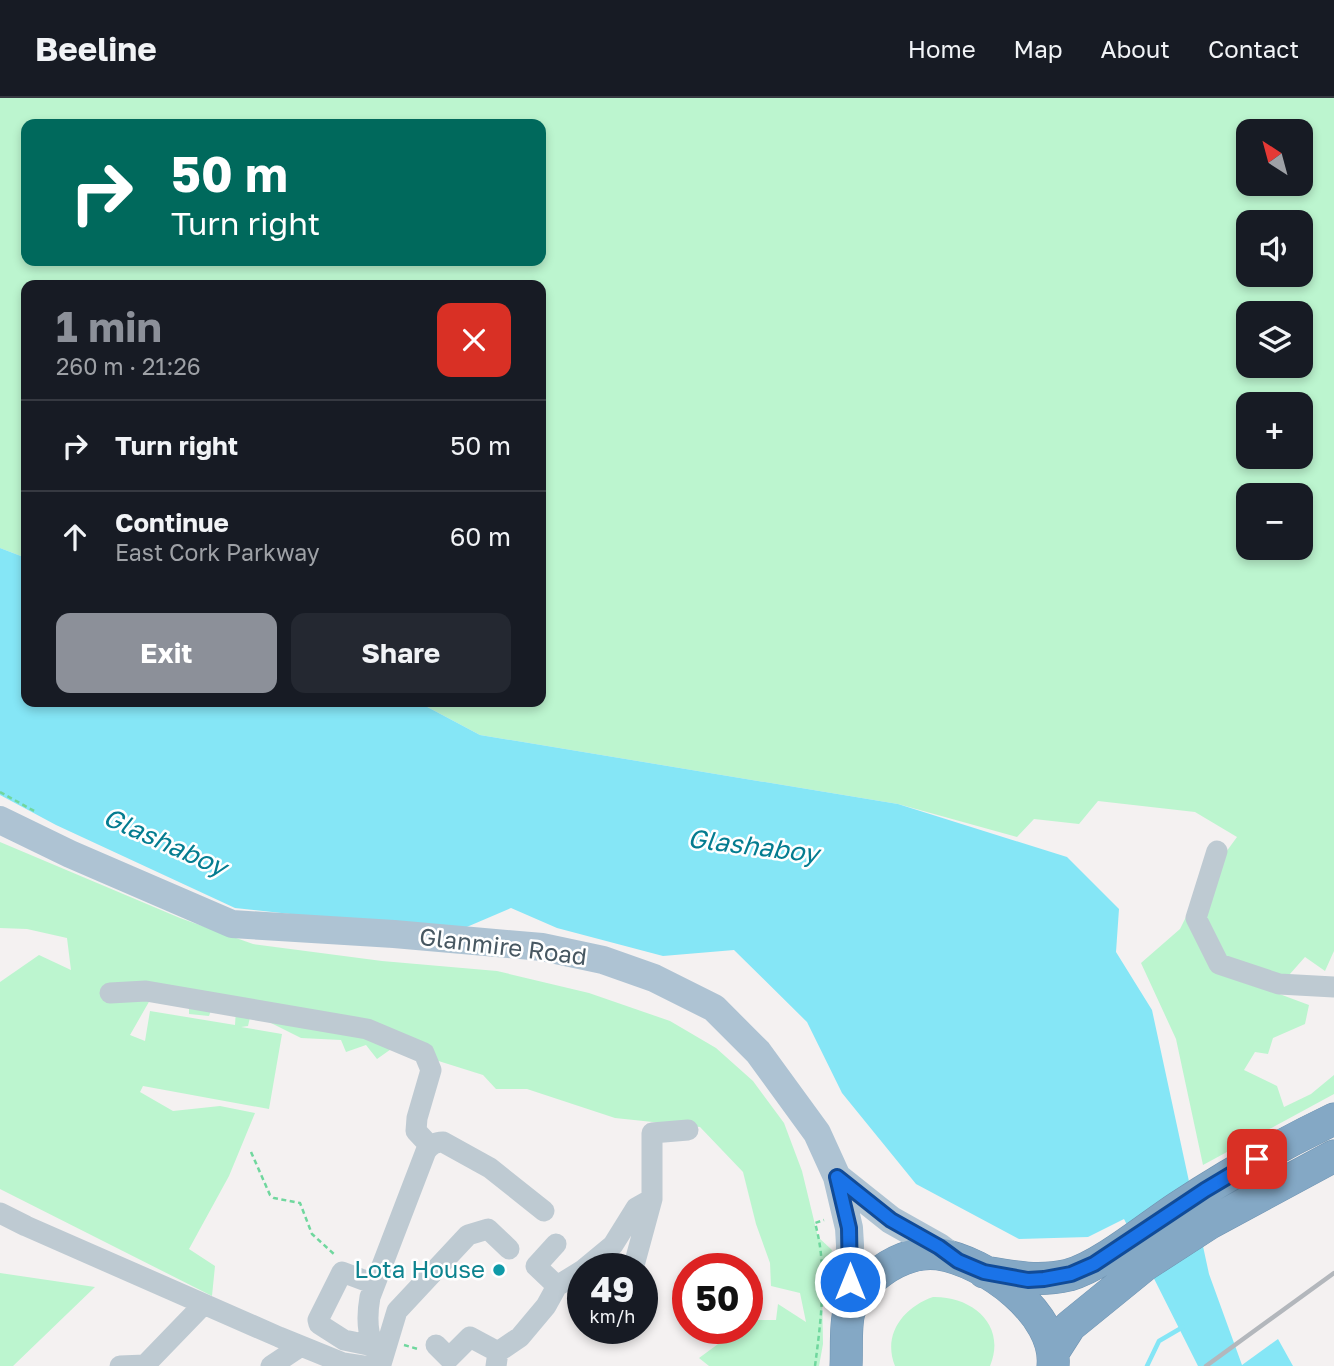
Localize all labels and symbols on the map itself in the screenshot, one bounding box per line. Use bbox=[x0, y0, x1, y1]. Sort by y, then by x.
north arrow bbox=[1236, 119, 1312, 196]
water label: Glashaboy bbox=[99, 801, 235, 884]
water label: Glashaboy bbox=[686, 822, 824, 869]
street label: Glanmire Road bbox=[418, 921, 589, 970]
pin bbox=[1227, 1129, 1287, 1189]
position arrow bbox=[813, 1245, 887, 1319]
speed limit sign: 50 bbox=[672, 1253, 763, 1344]
place label: Lota House bbox=[354, 1254, 485, 1283]
marker: Lota House bbox=[491, 1262, 507, 1278]

